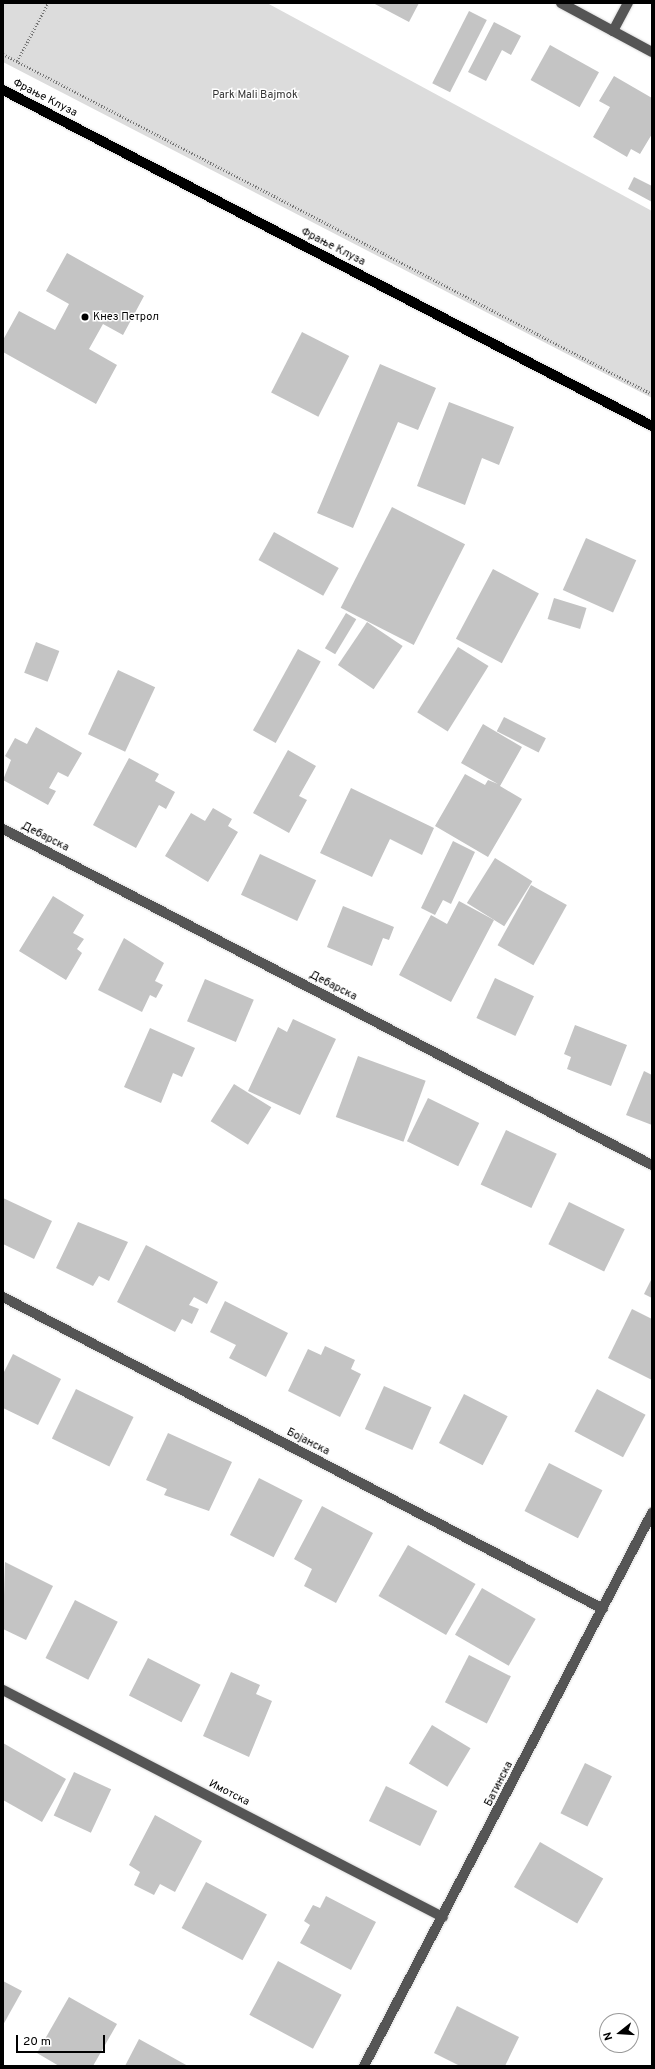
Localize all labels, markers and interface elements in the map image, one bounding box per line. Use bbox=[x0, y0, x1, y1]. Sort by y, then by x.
street label: Фрање Клуза bbox=[11, 76, 79, 120]
park label: Park Mali Bajmok bbox=[212, 88, 298, 102]
street label: Фрање Клуза bbox=[299, 225, 367, 269]
place label: Кнез Петрол bbox=[93, 310, 159, 324]
marker: Кнез Петрол bbox=[80, 312, 90, 322]
street label: Дебарска bbox=[19, 819, 71, 855]
street label: Дебарска bbox=[307, 968, 359, 1004]
street label: Бојанска bbox=[284, 1426, 332, 1458]
street label: Батинска bbox=[482, 1759, 516, 1809]
street label: Имотска bbox=[206, 1777, 252, 1809]
north arrow bbox=[599, 2013, 639, 2053]
scale bar bbox=[18, 2027, 107, 2053]
text: N bbox=[601, 2030, 616, 2042]
text: 20 m bbox=[23, 2034, 51, 2050]

